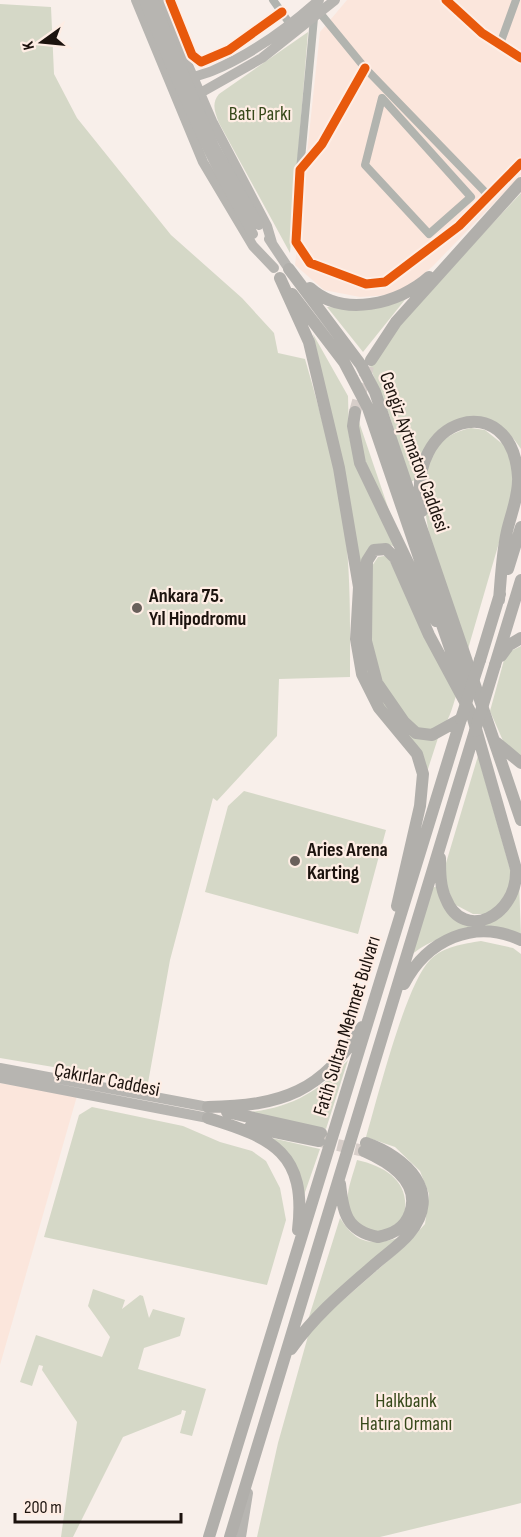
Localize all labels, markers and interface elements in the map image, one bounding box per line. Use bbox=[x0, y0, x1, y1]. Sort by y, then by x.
north arrow bbox=[12, 12, 72, 72]
text: K bbox=[19, 39, 39, 52]
park label: Batı Parkı bbox=[229, 102, 291, 126]
street label: Cengiz Aytmatov Caddesi bbox=[374, 369, 454, 535]
place label: Ankara 75. Yıl Hipodromu bbox=[148, 584, 246, 631]
marker: Ankara 75. Yıl Hipodromu bbox=[130, 601, 144, 615]
place label: Aries Arena Karting bbox=[306, 838, 388, 885]
marker: Aries Arena Karting bbox=[288, 854, 302, 868]
street label: Fatih Sultan Mehmet Bulvarı bbox=[308, 933, 386, 1119]
street label: Çakırlar Caddesi bbox=[52, 1058, 162, 1102]
park label: Halkbank Hatıra Ormanı bbox=[360, 1389, 452, 1436]
scale bar bbox=[15, 1486, 182, 1524]
text: 200 m bbox=[24, 1497, 62, 1518]

